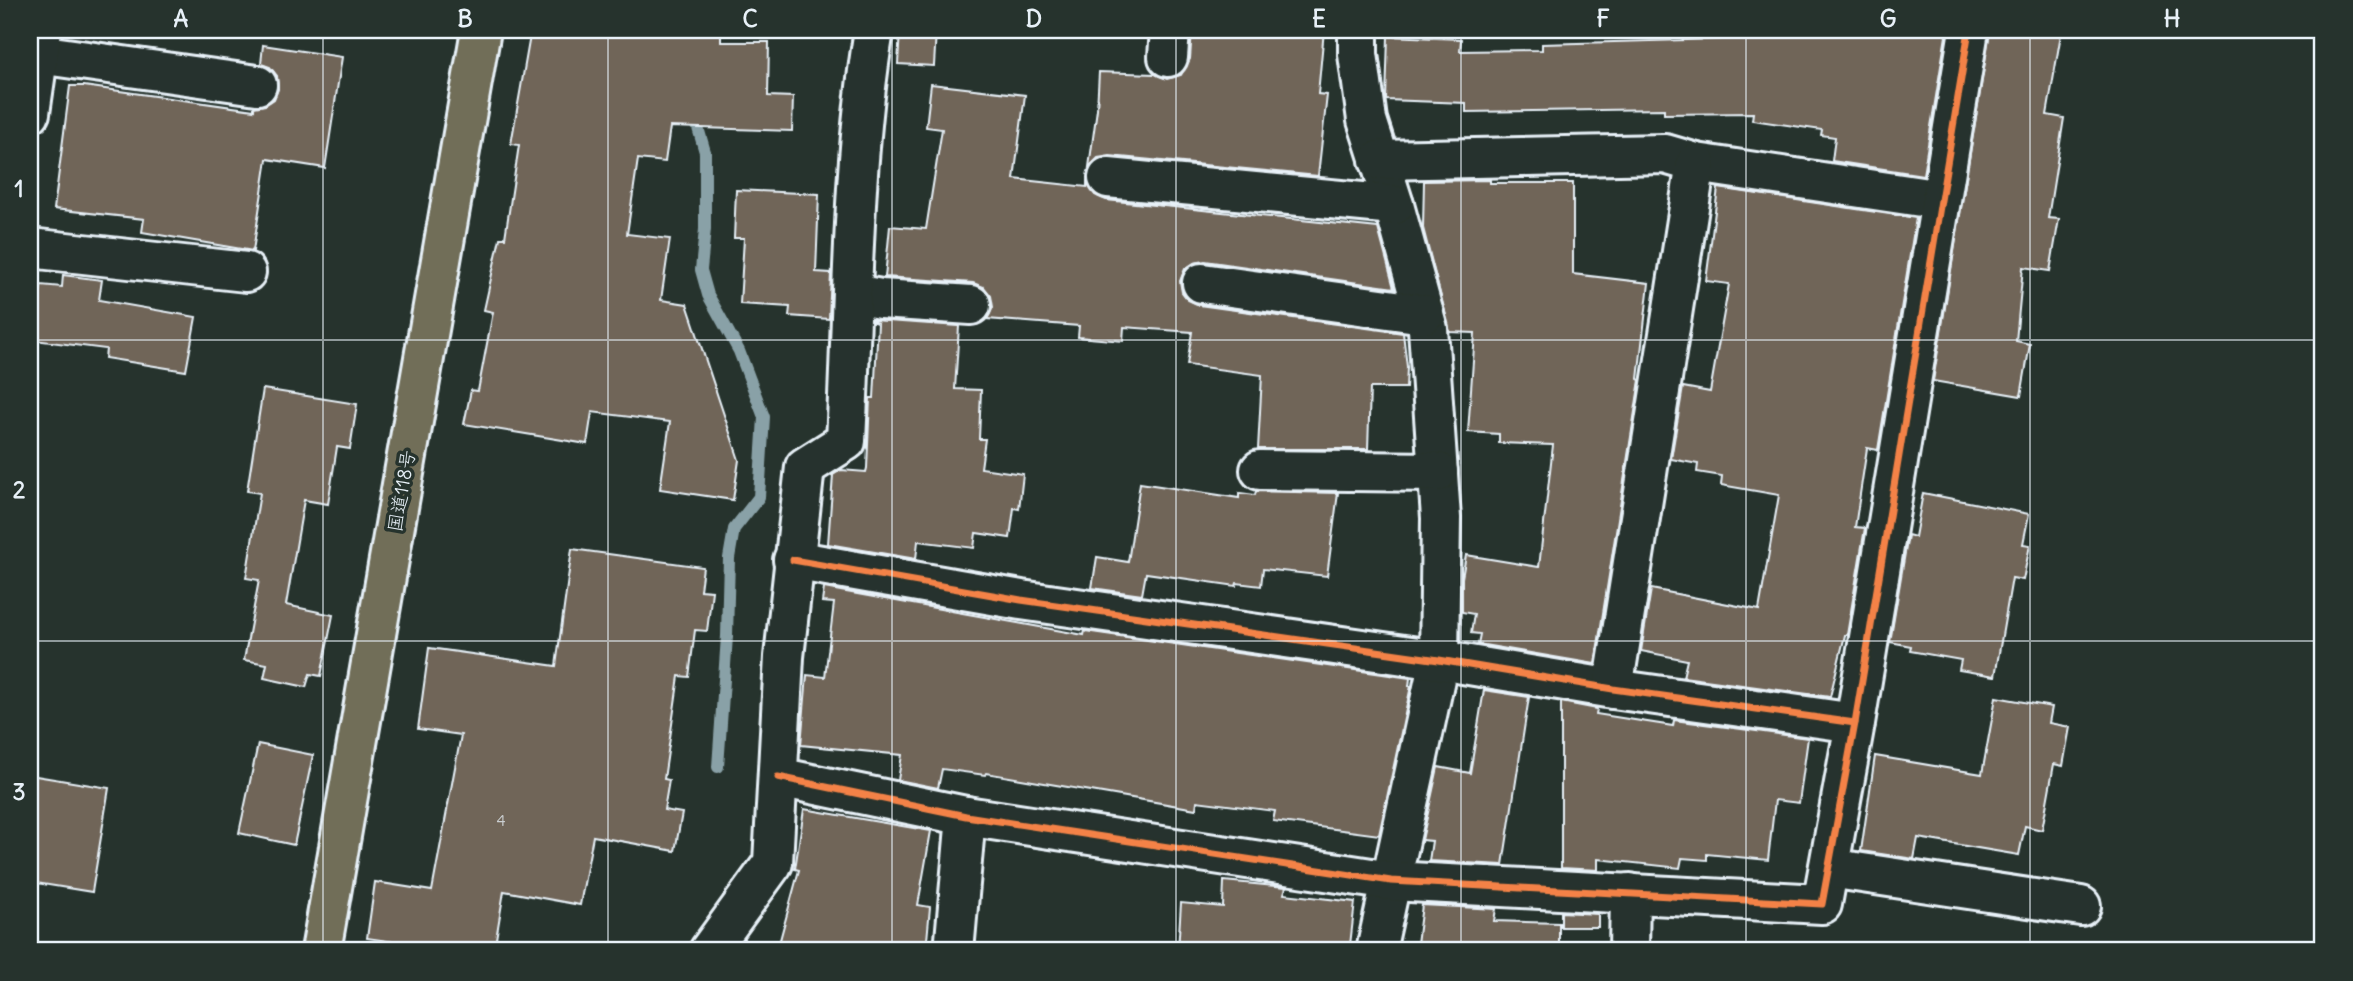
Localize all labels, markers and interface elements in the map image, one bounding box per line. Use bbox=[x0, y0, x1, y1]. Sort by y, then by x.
text: A bbox=[174, 4, 189, 33]
text: B bbox=[457, 4, 473, 33]
text: C bbox=[742, 4, 758, 33]
text: D bbox=[1026, 4, 1042, 33]
text: E bbox=[1312, 4, 1326, 33]
text: F bbox=[1596, 4, 1610, 33]
text: G bbox=[1880, 4, 1896, 33]
text: H bbox=[2164, 4, 2180, 33]
text: 1 bbox=[14, 174, 24, 203]
street label: 国道118号 bbox=[382, 448, 420, 534]
text: 2 bbox=[13, 475, 26, 504]
text: 3 bbox=[12, 777, 26, 806]
house number: 4 bbox=[496, 810, 506, 830]

